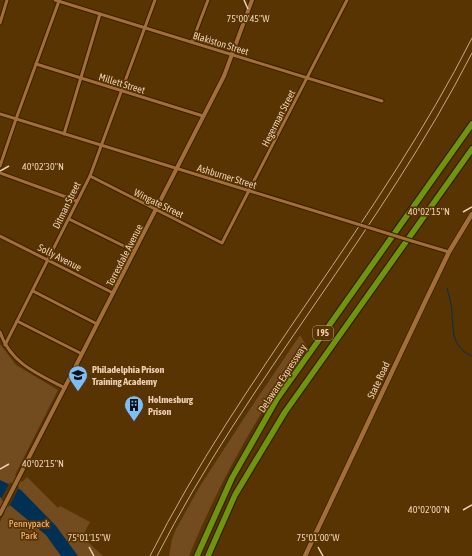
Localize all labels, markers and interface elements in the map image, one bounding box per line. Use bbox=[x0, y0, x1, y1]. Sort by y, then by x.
text: 75°00'45"W bbox=[226, 13, 270, 24]
street label: Blakiston Street bbox=[192, 30, 250, 57]
street label: Millett Street bbox=[97, 71, 146, 96]
street label: Hegerman Street bbox=[259, 88, 297, 148]
text: 40°02'30"N bbox=[22, 161, 64, 172]
street label: Ashburner Street bbox=[196, 162, 258, 191]
street label: Ditman Street bbox=[50, 180, 83, 230]
street label: Wingate Street bbox=[132, 187, 185, 220]
text: 40°02'15"N bbox=[408, 206, 450, 217]
street label: Torresdale Avenue bbox=[104, 222, 145, 288]
street label: Solly Avenue bbox=[36, 242, 84, 273]
road number: I 95 bbox=[313, 326, 333, 340]
street label: Delaware Expressway bbox=[256, 342, 309, 414]
street label: State Road bbox=[365, 360, 392, 400]
school or university icon: Philadelphia Prison Training Academy bbox=[67, 364, 89, 392]
place label: Philadelphia Prison Training Academy bbox=[92, 364, 165, 387]
building icon: Holmesburg Prison bbox=[123, 394, 145, 422]
place label: Holmesburg Prison bbox=[148, 394, 194, 417]
text: 40°02'15"N bbox=[22, 458, 64, 469]
text: 40°02'00"N bbox=[408, 504, 450, 515]
park label: Pennypack Park bbox=[9, 518, 50, 541]
text: 75°01'15"W bbox=[67, 532, 111, 543]
text: 75°01'00"W bbox=[296, 532, 340, 543]

